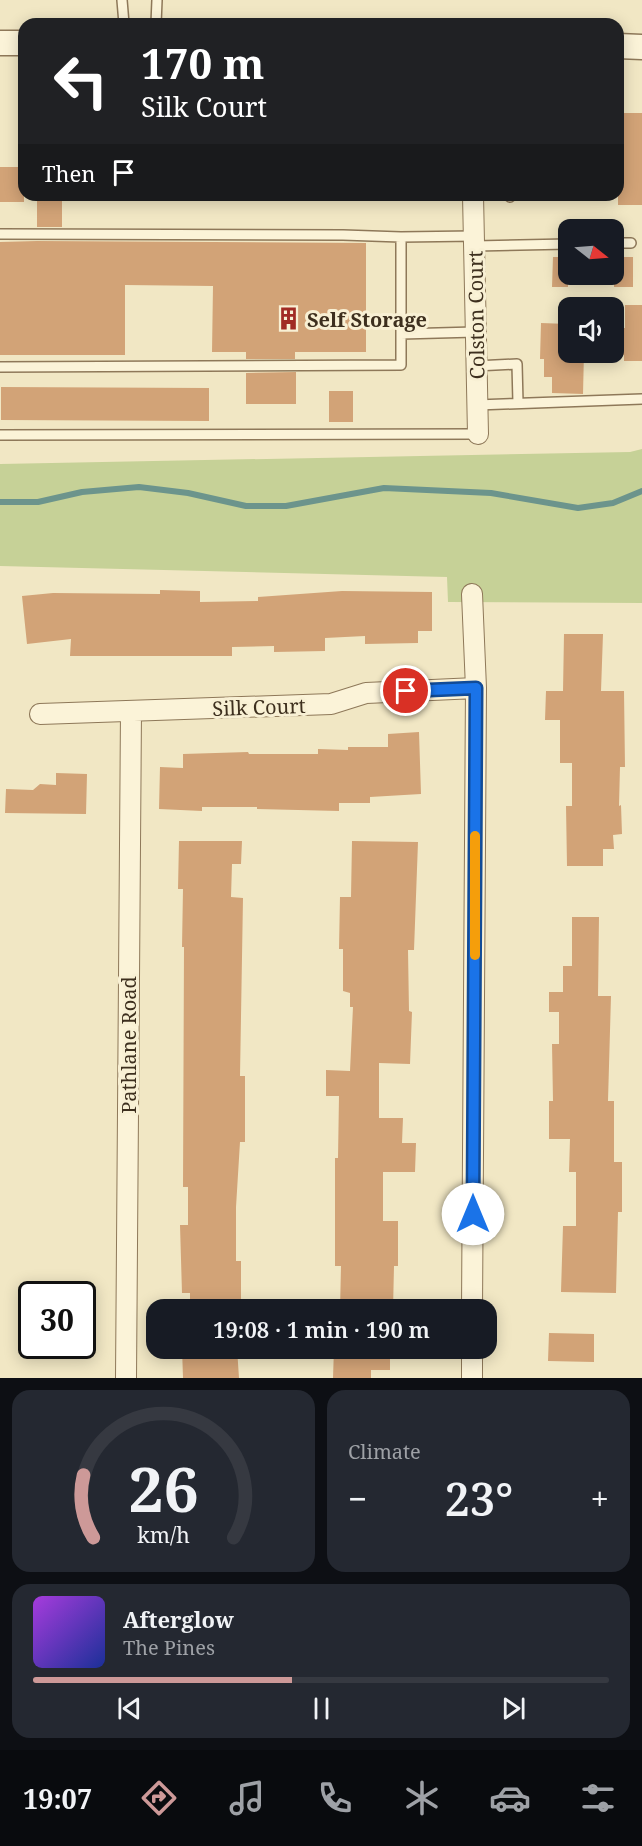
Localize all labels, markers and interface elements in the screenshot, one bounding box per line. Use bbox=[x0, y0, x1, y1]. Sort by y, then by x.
text: 170 m bbox=[141, 34, 265, 91]
icon: left bbox=[42, 42, 120, 120]
text: Silk Court bbox=[141, 88, 267, 125]
icon: arrive bbox=[107, 156, 140, 189]
text: Then bbox=[42, 158, 95, 188]
north arrow bbox=[558, 219, 624, 285]
map controls bbox=[558, 219, 624, 363]
street label: Colston Court bbox=[461, 250, 491, 380]
button: sound bbox=[558, 297, 624, 363]
building icon: Self Storage bbox=[276, 306, 302, 332]
place label: Self Storage bbox=[307, 306, 427, 333]
pin bbox=[380, 665, 431, 716]
icon: arrive bbox=[389, 674, 422, 707]
street label: Silk Court bbox=[212, 692, 306, 722]
street label: Pathlane Road bbox=[115, 976, 142, 1114]
position arrow bbox=[441, 1182, 505, 1246]
speed limit sign: 30 bbox=[18, 1281, 96, 1359]
text: 19:08 · 1 min · 190 m bbox=[213, 1314, 430, 1344]
text: Climate bbox=[348, 1438, 421, 1465]
text: 26 bbox=[128, 1445, 199, 1530]
text: 23° bbox=[444, 1468, 513, 1529]
text: − bbox=[348, 1476, 367, 1521]
text: + bbox=[591, 1476, 609, 1521]
text: km/h bbox=[137, 1520, 190, 1549]
text: Afterglow bbox=[123, 1604, 234, 1634]
text: The Pines bbox=[123, 1634, 215, 1661]
icon: previous bbox=[113, 1692, 146, 1725]
icon: pause bbox=[305, 1692, 338, 1725]
icon: next bbox=[497, 1692, 530, 1725]
icon: directions bbox=[138, 1777, 180, 1819]
icon: music bbox=[226, 1777, 268, 1819]
icon: phone bbox=[314, 1777, 356, 1819]
icon: climate bbox=[401, 1777, 443, 1819]
icon: car bbox=[489, 1777, 531, 1819]
icon: filters bbox=[577, 1777, 619, 1819]
text: 19:07 bbox=[23, 1780, 92, 1817]

